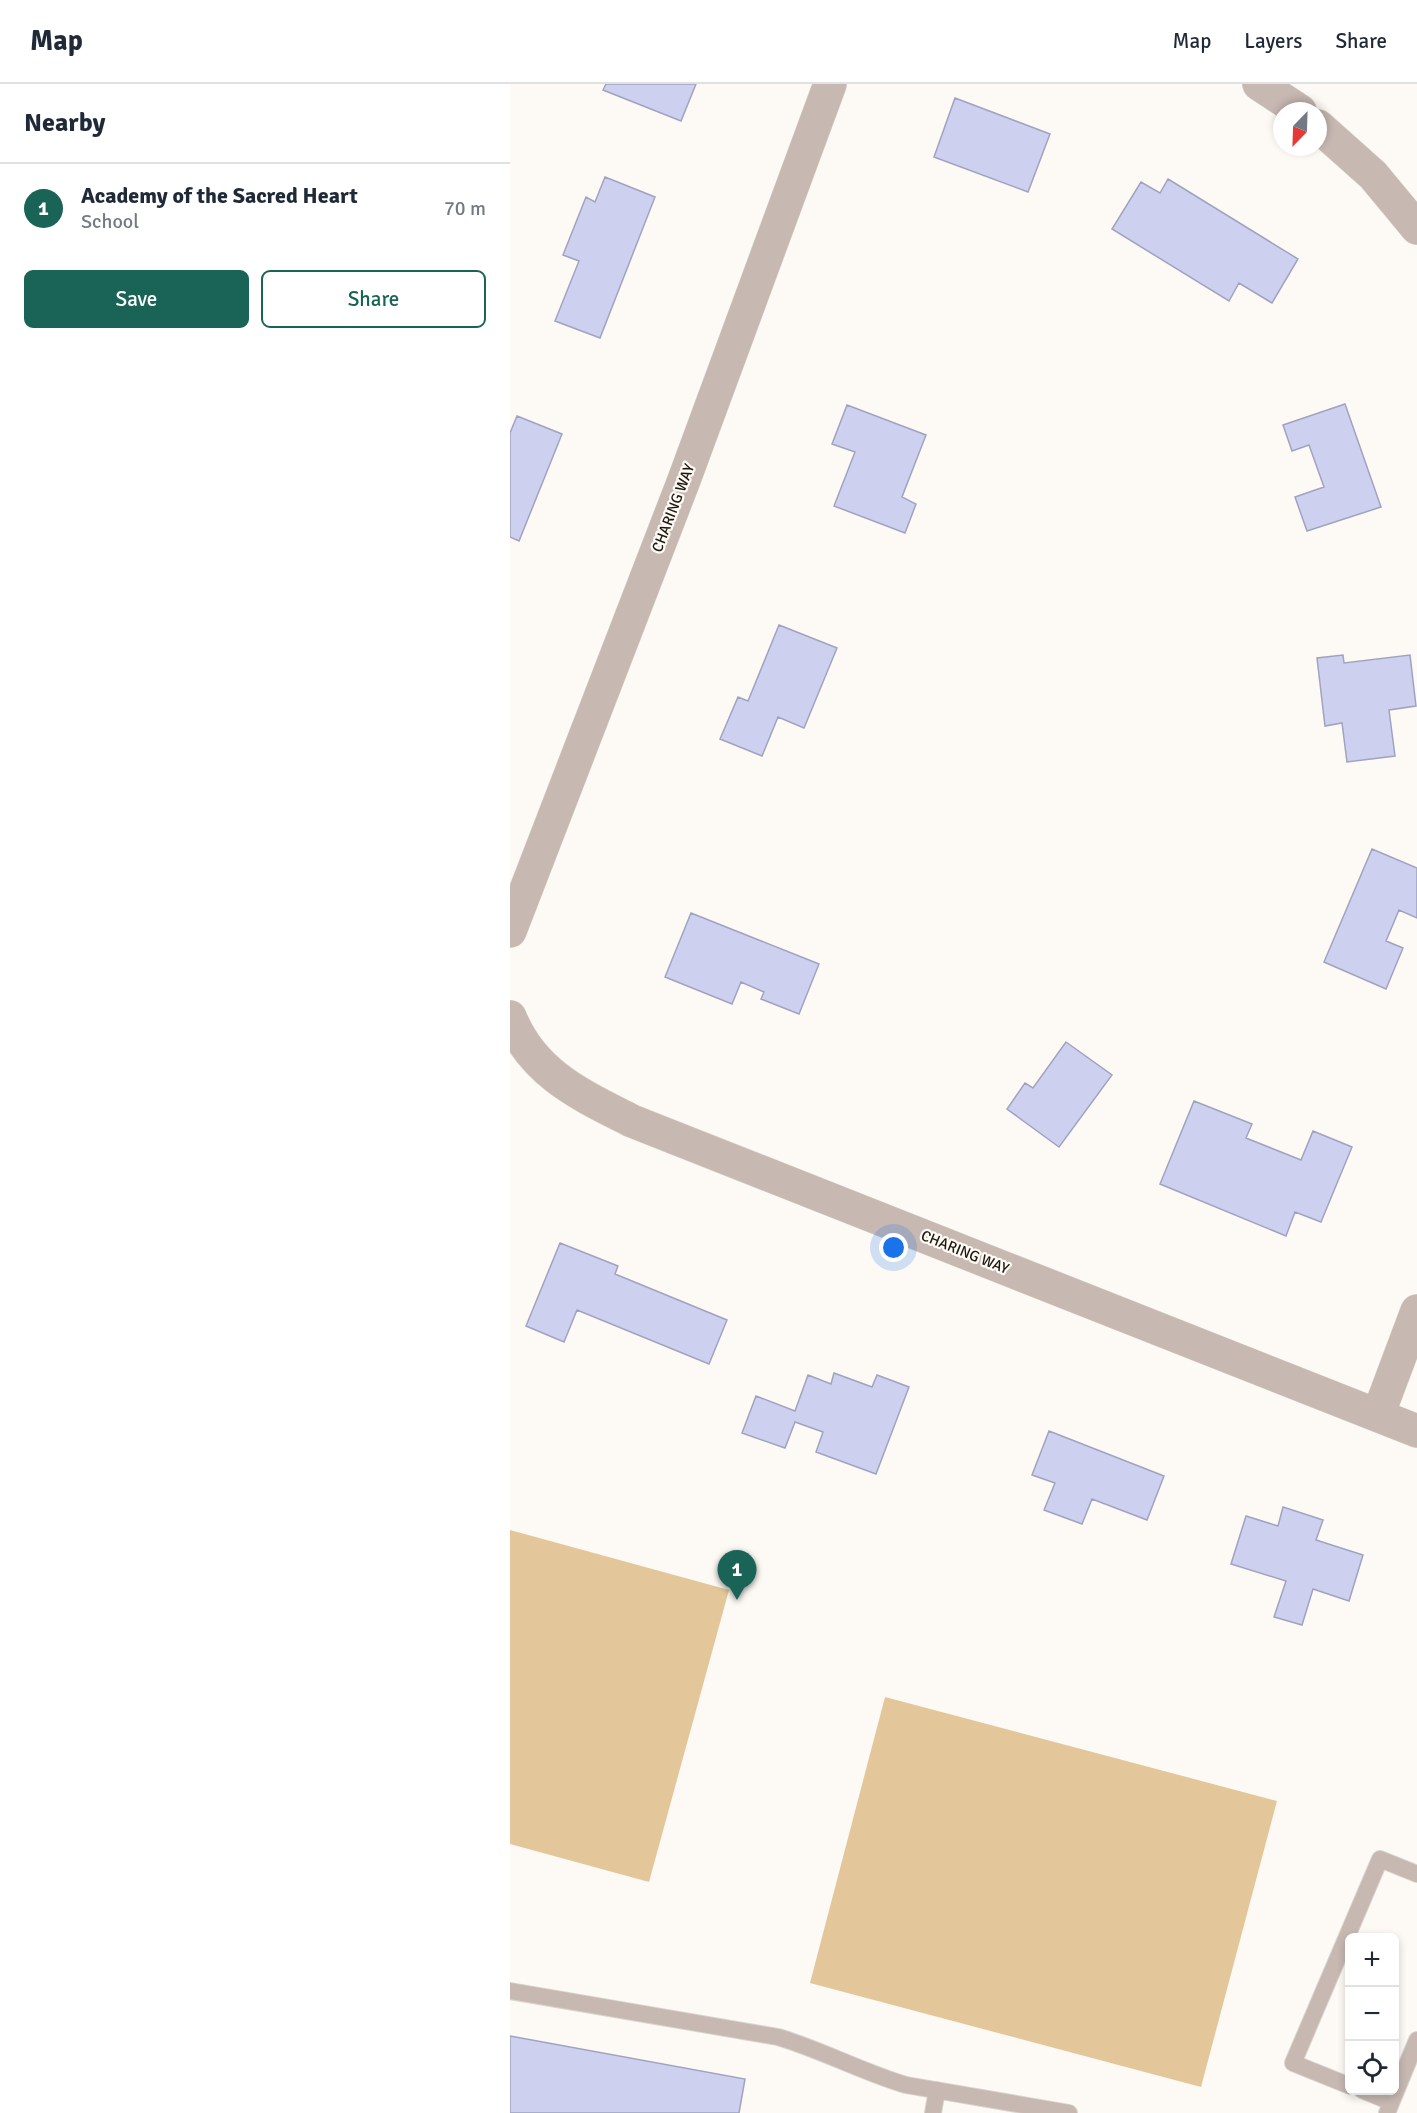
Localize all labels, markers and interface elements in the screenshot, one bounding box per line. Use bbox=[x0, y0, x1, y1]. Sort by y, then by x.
text: Map bbox=[30, 24, 83, 58]
text: Map bbox=[1173, 28, 1211, 54]
text: Layers bbox=[1244, 28, 1302, 54]
text: Share bbox=[1335, 28, 1387, 54]
north arrow bbox=[1273, 102, 1327, 156]
text: Nearby bbox=[24, 107, 105, 139]
text: Academy of the Sacred Heart bbox=[81, 182, 358, 209]
text: 1 bbox=[38, 196, 49, 221]
text: 70 m bbox=[444, 196, 486, 221]
text: School bbox=[81, 209, 139, 234]
button: Save bbox=[24, 270, 249, 328]
button: Share bbox=[261, 270, 486, 328]
street label: CHARING WAY bbox=[648, 461, 698, 555]
street label: CHARING WAY bbox=[918, 1226, 1012, 1278]
your location bbox=[879, 1233, 908, 1262]
pin: 1 bbox=[718, 1550, 756, 1600]
map controls bbox=[1345, 1933, 1399, 2095]
button: + bbox=[1345, 1933, 1399, 1987]
button: − bbox=[1345, 1987, 1399, 2041]
button: locate bbox=[1345, 2041, 1399, 2095]

